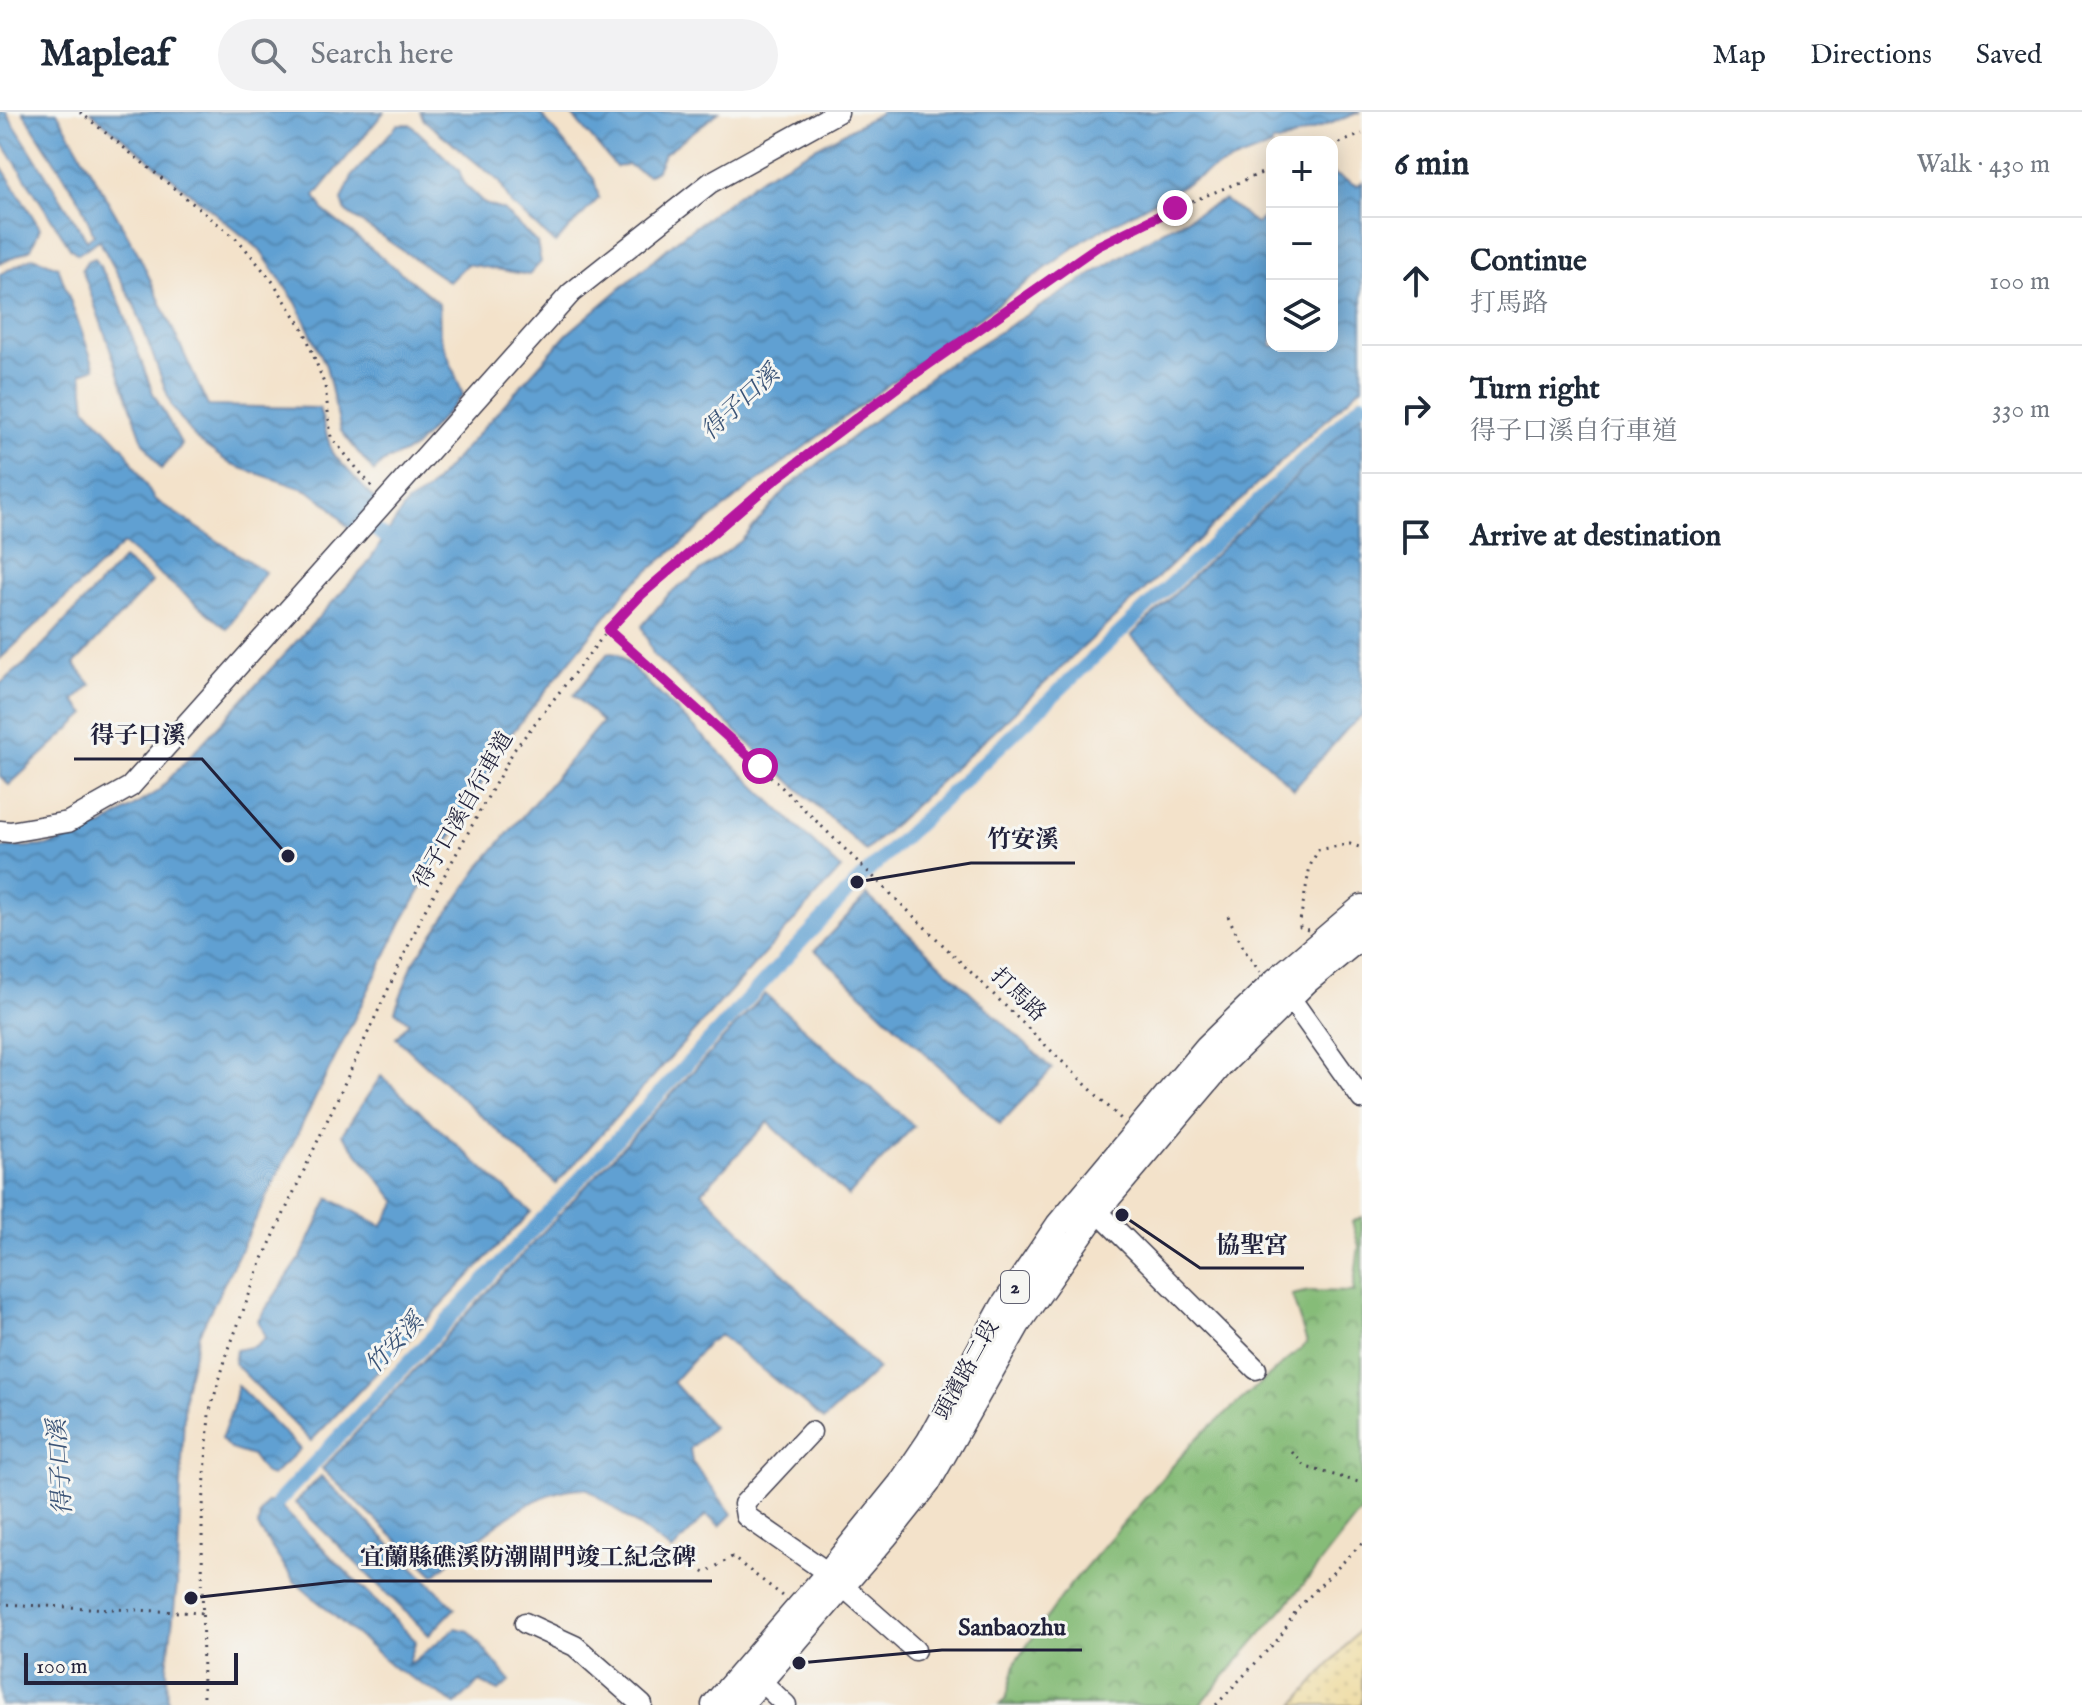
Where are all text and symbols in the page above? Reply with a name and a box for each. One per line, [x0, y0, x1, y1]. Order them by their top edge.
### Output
search box [218, 19, 778, 91]
text: Mapleaf [40, 31, 170, 79]
icon: search [246, 33, 290, 77]
text: Search here [310, 36, 453, 74]
text: Map [1712, 38, 1766, 73]
text: Directions [1810, 38, 1932, 73]
text: Saved [1976, 38, 2042, 73]
map controls [1266, 136, 1338, 352]
button: + [1266, 136, 1338, 208]
text: 6 min [1394, 143, 1469, 186]
text: Walk · 430 m [1916, 148, 2050, 181]
route end [1157, 190, 1193, 226]
button: − [1266, 208, 1338, 280]
text: Continue [1470, 243, 1587, 281]
icon: ahead [1394, 259, 1438, 303]
text: 100 m [1989, 265, 2050, 298]
button: layers [1266, 280, 1338, 352]
text: 打馬路 [1470, 287, 1548, 320]
water label: 得子口溪 [695, 357, 789, 447]
text: Turn right [1470, 371, 1600, 409]
icon: right [1394, 387, 1438, 431]
text: 330 m [1992, 393, 2050, 426]
text: 得子口溪自行車道 [1470, 415, 1678, 448]
icon: arrive [1394, 515, 1438, 559]
text: Arrive at destination [1470, 518, 1721, 556]
callout: 得子口溪 [74, 711, 202, 759]
text: 得子口溪 [90, 721, 186, 752]
street label: 得子口溪自行車道 [408, 727, 520, 893]
route start [742, 748, 778, 784]
callout: 竹安溪 [971, 815, 1075, 863]
text: 竹安溪 [987, 825, 1059, 856]
street label: 打馬路 [985, 962, 1051, 1028]
callout: 協聖宮 [1200, 1220, 1304, 1268]
text: 協聖宮 [1216, 1231, 1288, 1262]
road number: 2 [1001, 1271, 1029, 1303]
water label: 竹安溪 [359, 1305, 433, 1381]
street label: 頭濱路二段 [928, 1315, 1006, 1425]
water label: 得子口溪 [42, 1415, 80, 1516]
callout: 宜蘭縣礁溪防潮閘門竣工紀念碑 [344, 1533, 712, 1581]
text: 宜蘭縣礁溪防潮閘門竣工紀念碑 [360, 1543, 696, 1574]
callout: Sanbaozhu [942, 1602, 1082, 1650]
text: Sanbaozhu [958, 1613, 1066, 1644]
scale bar [24, 1649, 238, 1685]
text: 100 m [36, 1653, 88, 1681]

